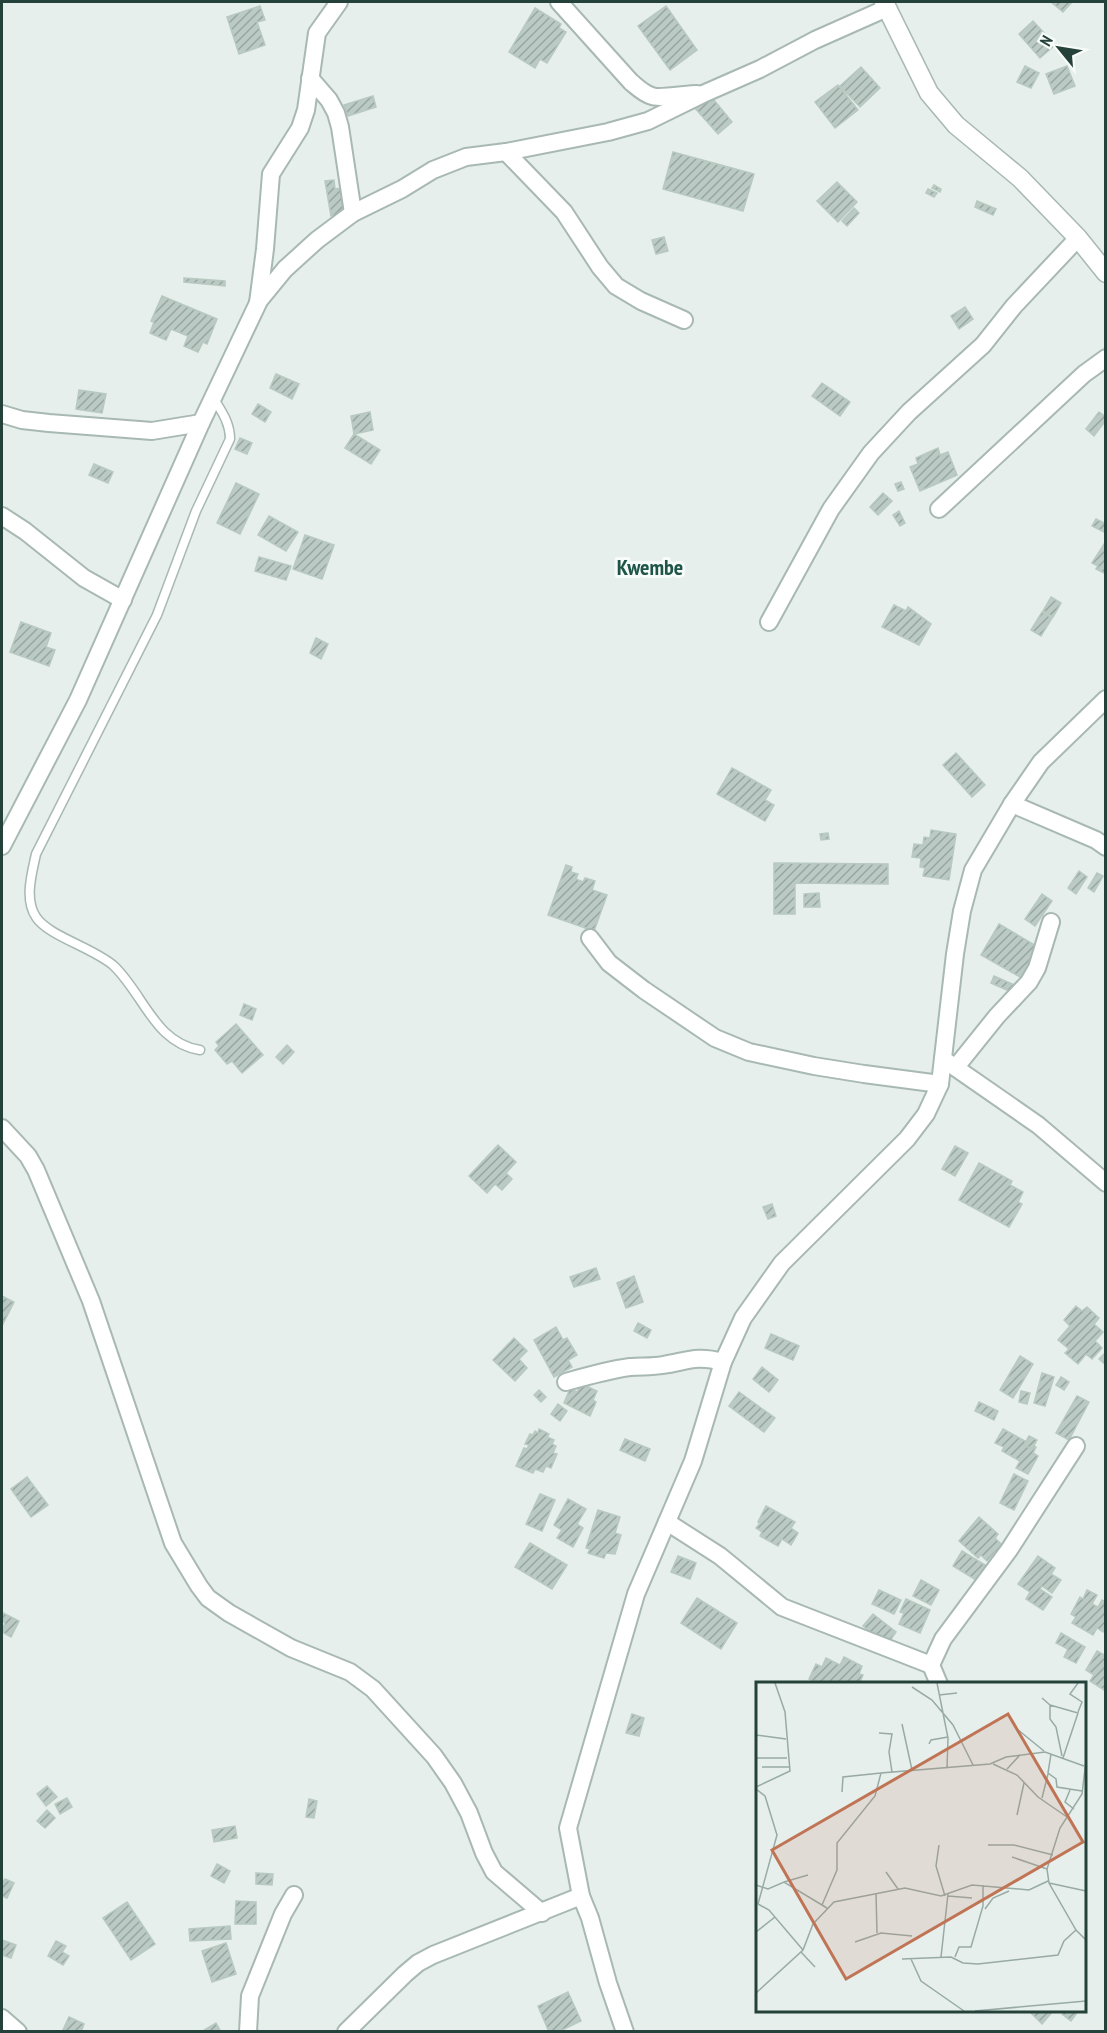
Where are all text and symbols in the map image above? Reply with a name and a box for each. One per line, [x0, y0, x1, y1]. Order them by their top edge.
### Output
north arrow [1029, 18, 1089, 78]
text: N [1035, 32, 1057, 49]
district label: Kwembe [617, 553, 683, 581]
inset map [756, 1682, 1086, 2012]

